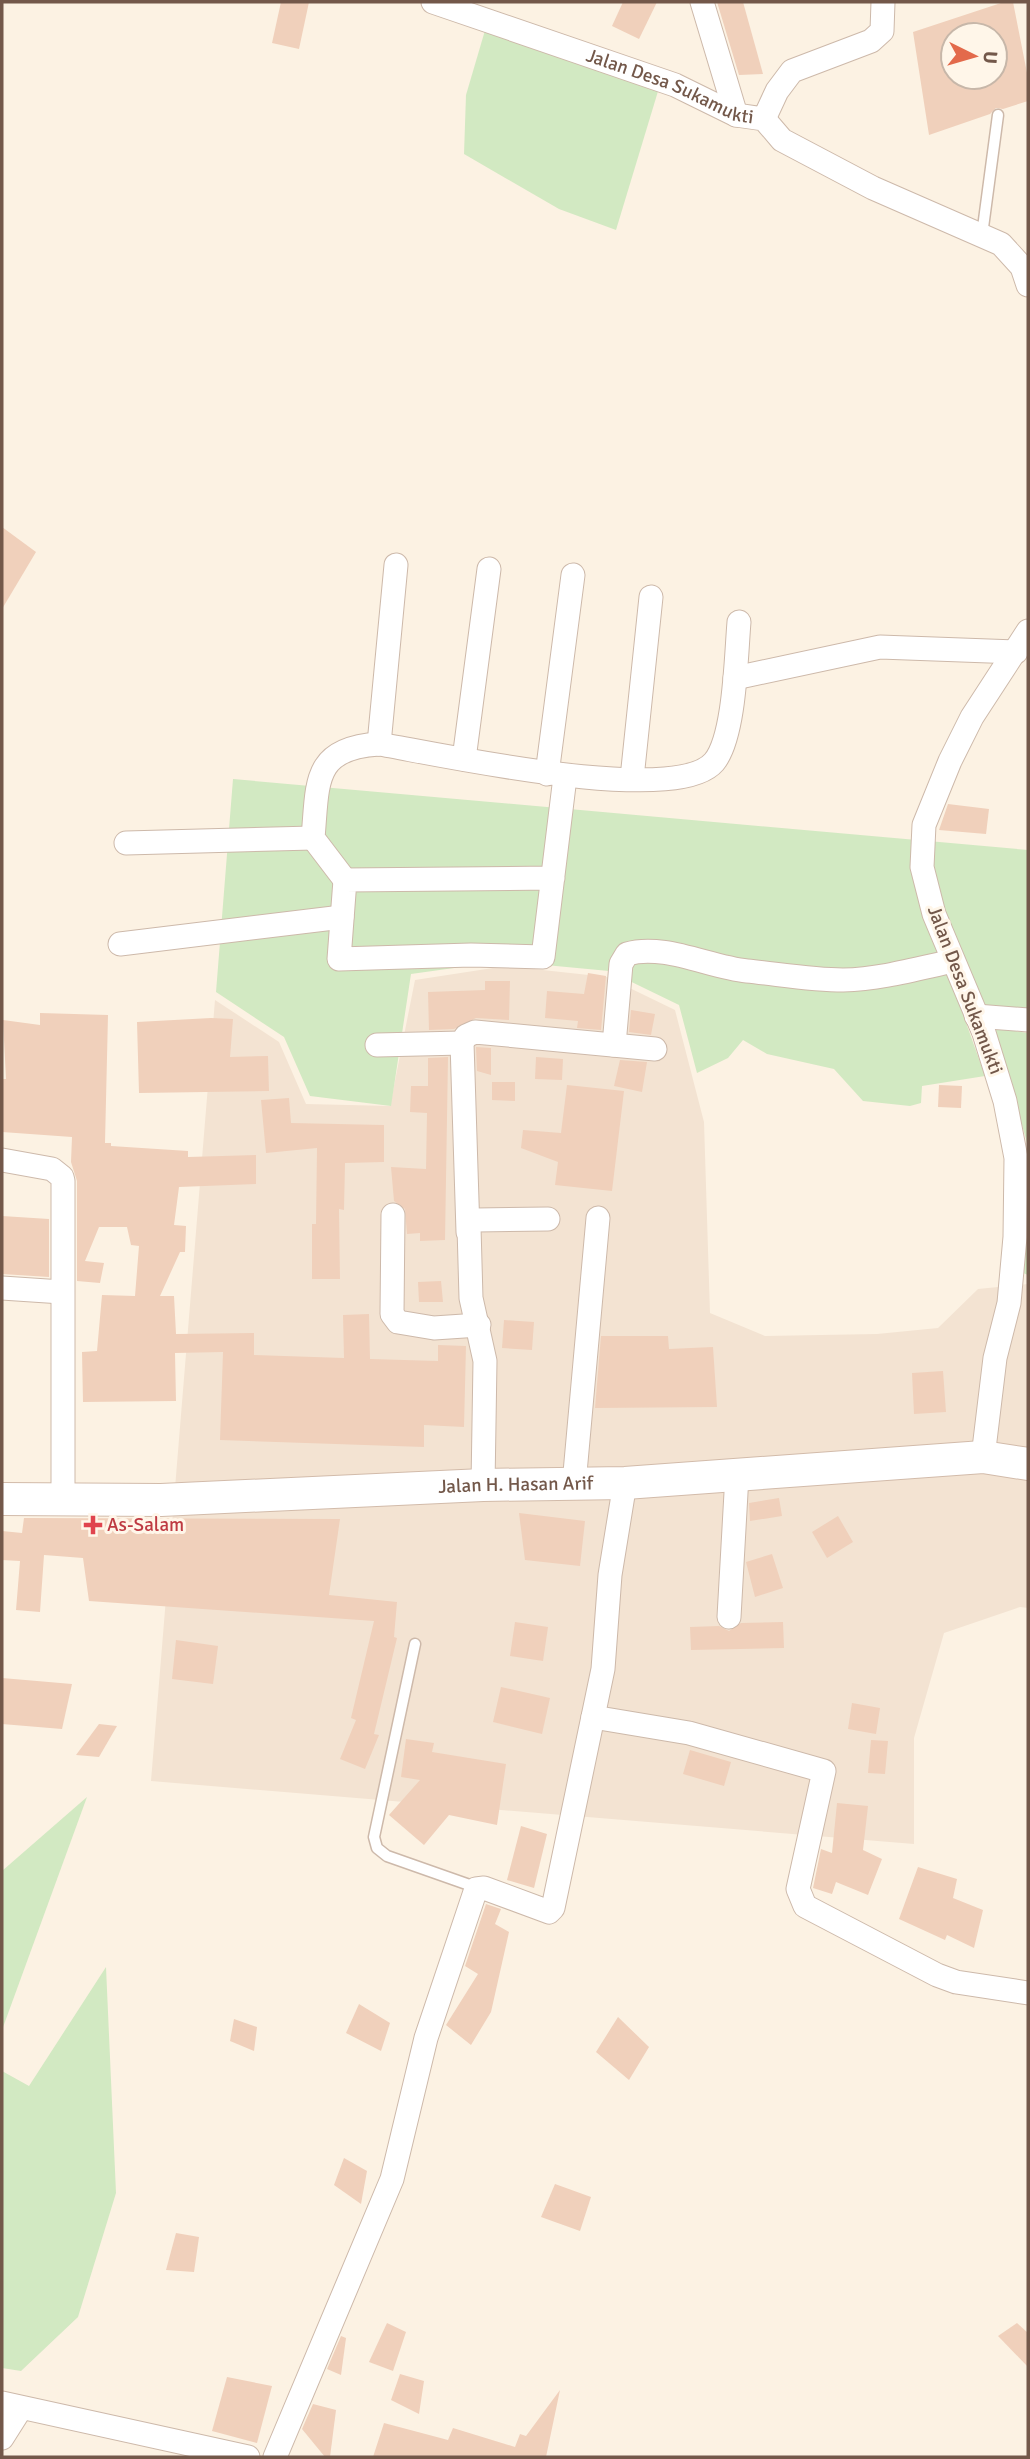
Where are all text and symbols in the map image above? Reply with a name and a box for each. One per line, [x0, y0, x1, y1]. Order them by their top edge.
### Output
north arrow [939, 21, 1009, 91]
street label: Jalan Desa Sukamukti [583, 43, 755, 129]
text: U [977, 50, 1002, 65]
street label: Jalan Desa Sukamukti [922, 902, 1008, 1078]
street label: Jalan H. Hasan Arif [438, 1471, 595, 1499]
place label: As-Salam [107, 1513, 184, 1537]
marker: As-Salam [85, 1517, 101, 1533]

